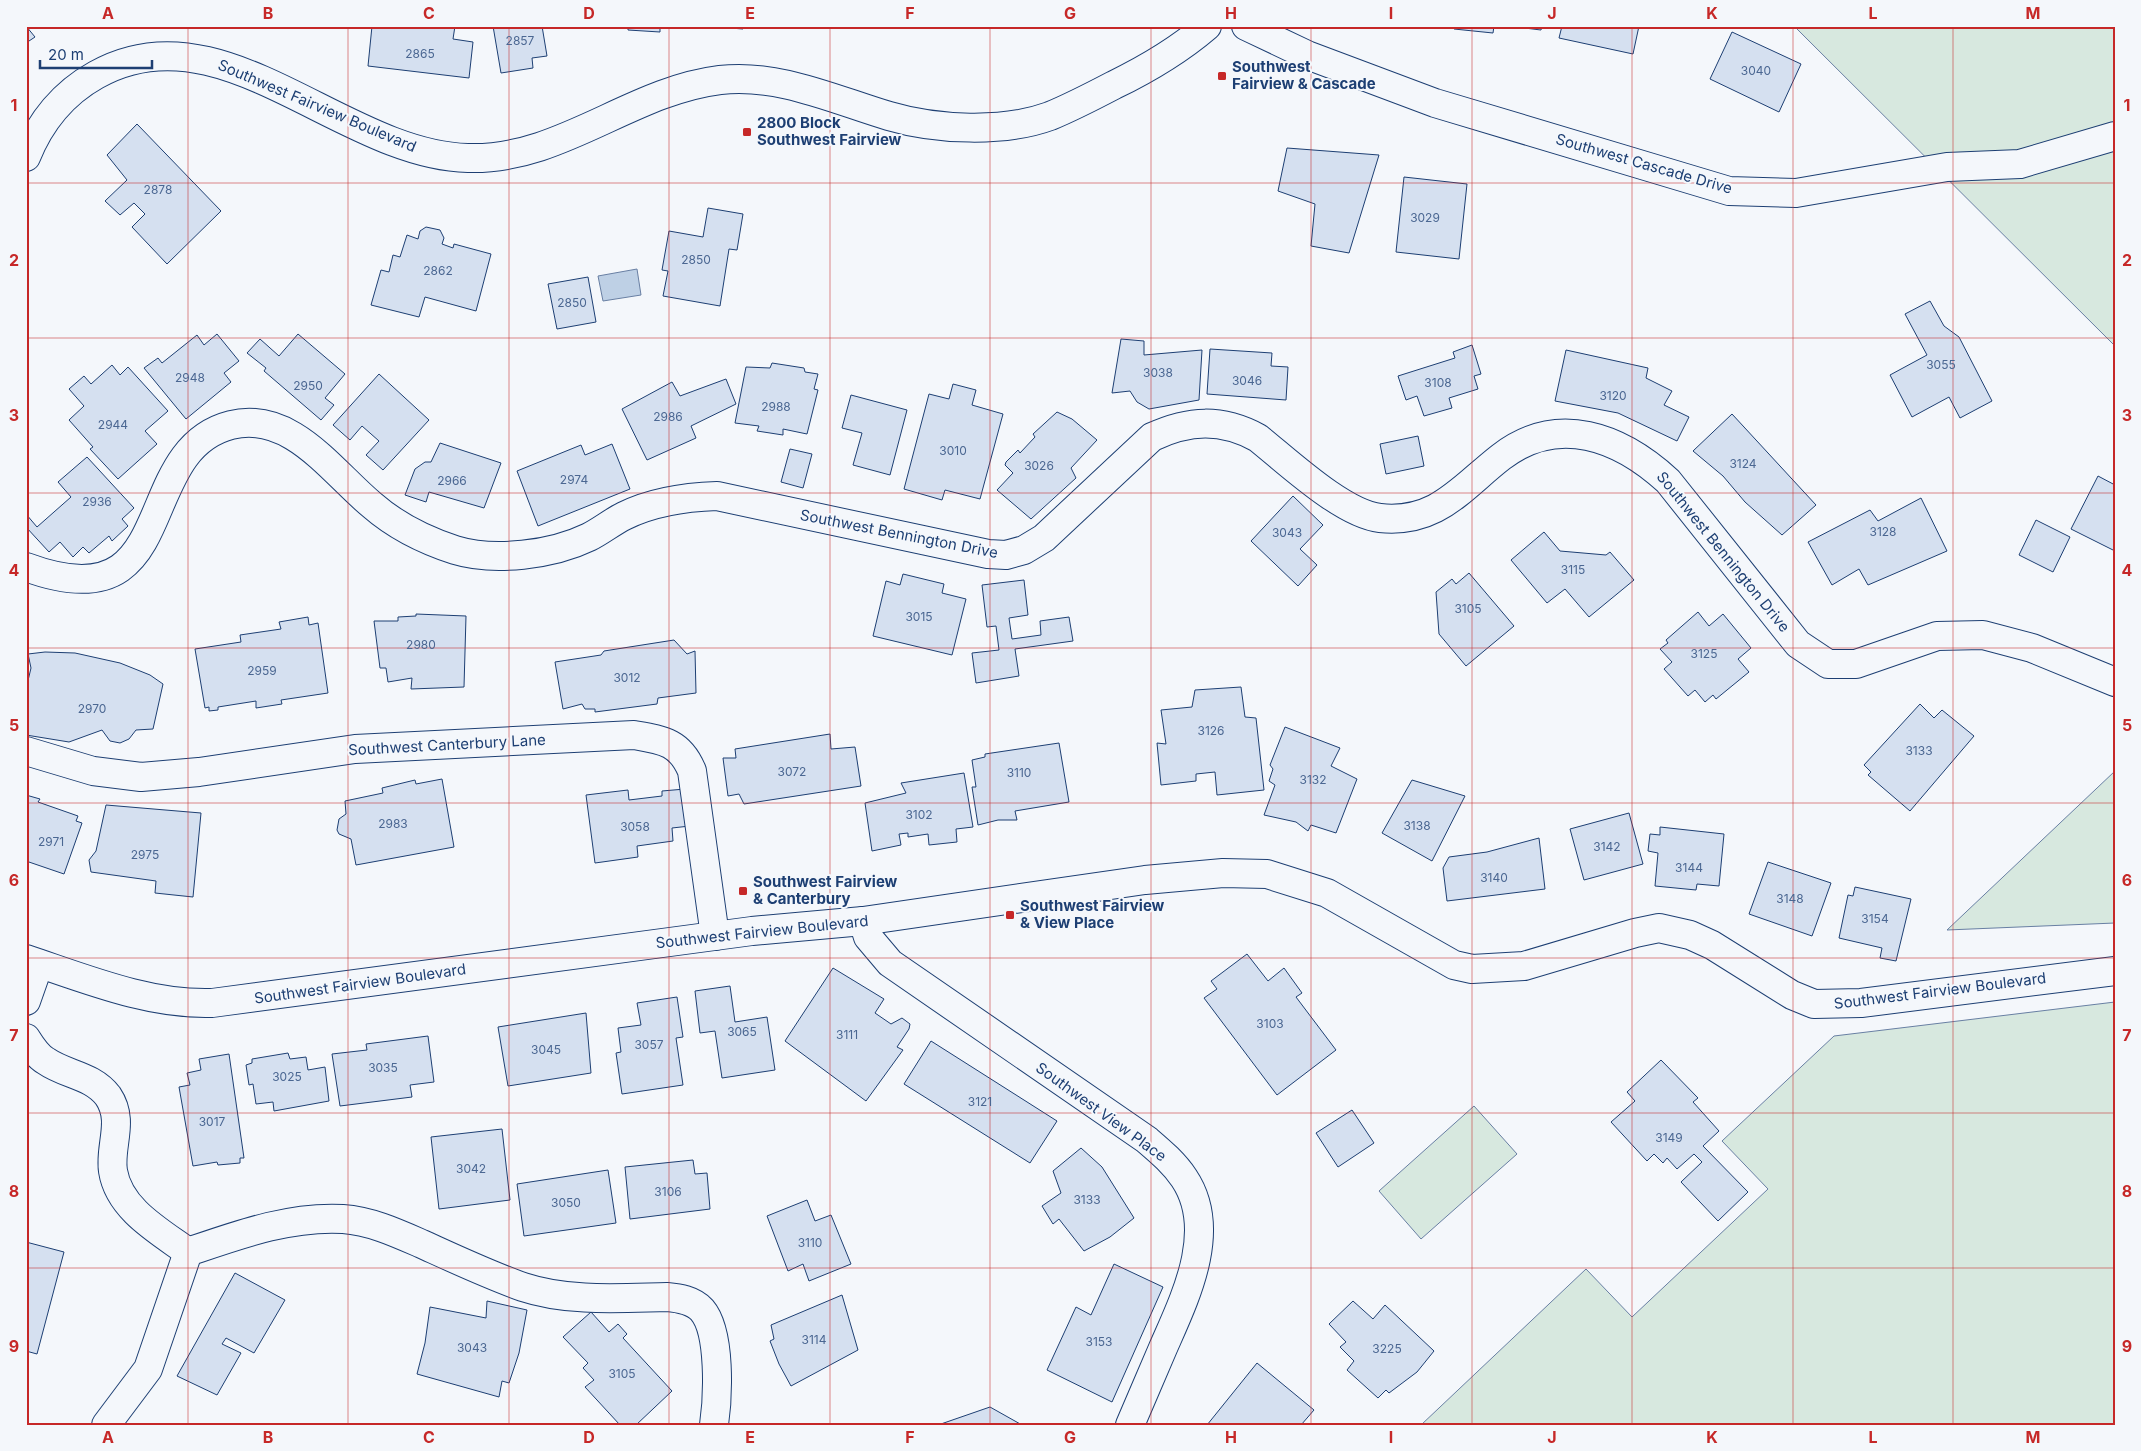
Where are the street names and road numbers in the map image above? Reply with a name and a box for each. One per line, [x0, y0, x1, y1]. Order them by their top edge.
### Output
street label: Southwest Fairview Boulevard [215, 55, 419, 156]
street label: Southwest Cascade Drive [1554, 129, 1735, 198]
street label: Southwest Bennington Drive [1653, 468, 1794, 636]
street label: Southwest Bennington Drive [799, 505, 1000, 562]
street label: Southwest Canterbury Lane [348, 730, 546, 759]
street label: Southwest Fairview Boulevard [655, 911, 869, 952]
street label: Southwest Fairview Boulevard [253, 959, 467, 1008]
street label: Southwest Fairview Boulevard [1833, 968, 2047, 1013]
street label: Southwest View Place [1032, 1058, 1170, 1165]

